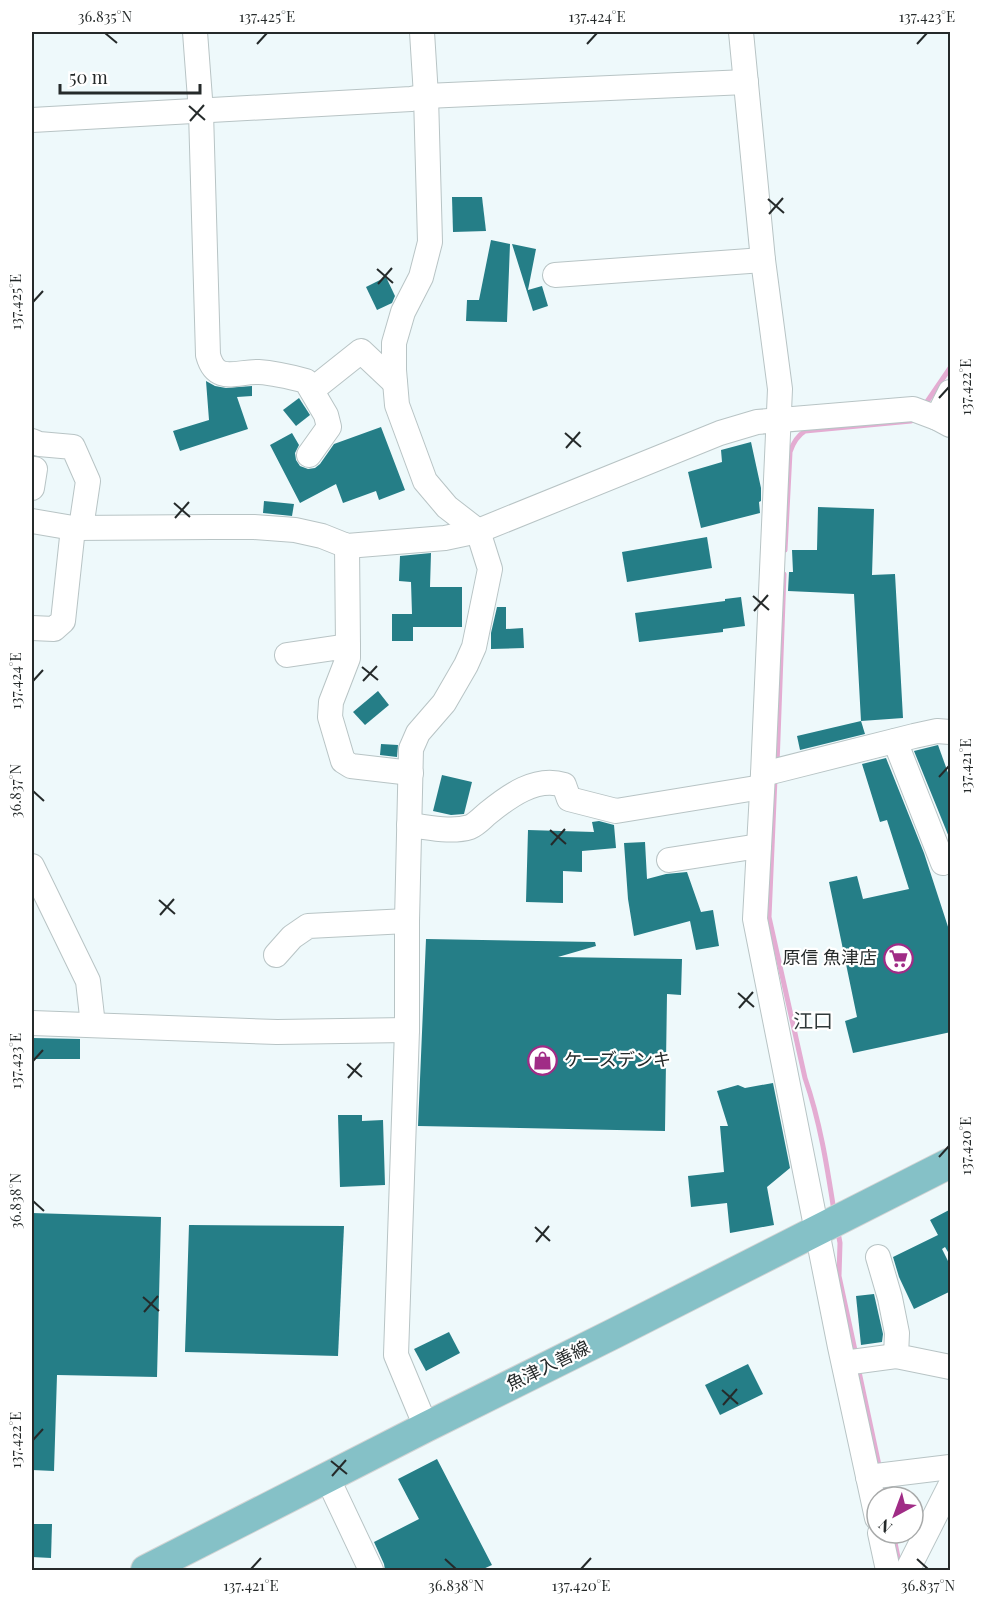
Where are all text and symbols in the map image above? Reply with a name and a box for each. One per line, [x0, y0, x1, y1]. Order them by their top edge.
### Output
text: 36.835°N [78, 6, 133, 26]
text: 137.425°E [239, 6, 295, 26]
text: 137.424°E [568, 6, 626, 26]
text: 137.423°E [899, 6, 955, 26]
scale bar [60, 57, 200, 95]
text: 50 m [69, 65, 108, 89]
text: 137.425°E [5, 274, 25, 330]
text: 137.422°E [955, 359, 975, 415]
text: 137.424°E [5, 652, 25, 710]
text: 137.421°E [955, 738, 975, 794]
text: 36.837°N [5, 763, 25, 818]
supermarket icon: 原信 魚津店 [882, 942, 914, 974]
place label: 原信 魚津店 [783, 945, 877, 969]
district label: 江口 [793, 1006, 833, 1033]
text: 137.423°E [5, 1033, 25, 1089]
shop icon: ケーズデンキ [527, 1044, 559, 1076]
place label: ケーズデンキ [564, 1047, 671, 1071]
text: 137.420°E [955, 1117, 975, 1175]
text: 36.838°N [5, 1173, 25, 1229]
street label: 魚津入善線 [502, 1335, 593, 1396]
text: 137.422°E [5, 1412, 25, 1468]
north arrow [865, 1485, 925, 1545]
text: N [873, 1515, 896, 1538]
text: 137.421°E [223, 1575, 279, 1595]
text: 36.838°N [428, 1575, 484, 1595]
text: 137.420°E [552, 1575, 610, 1595]
text: 36.837°N [901, 1575, 956, 1595]

